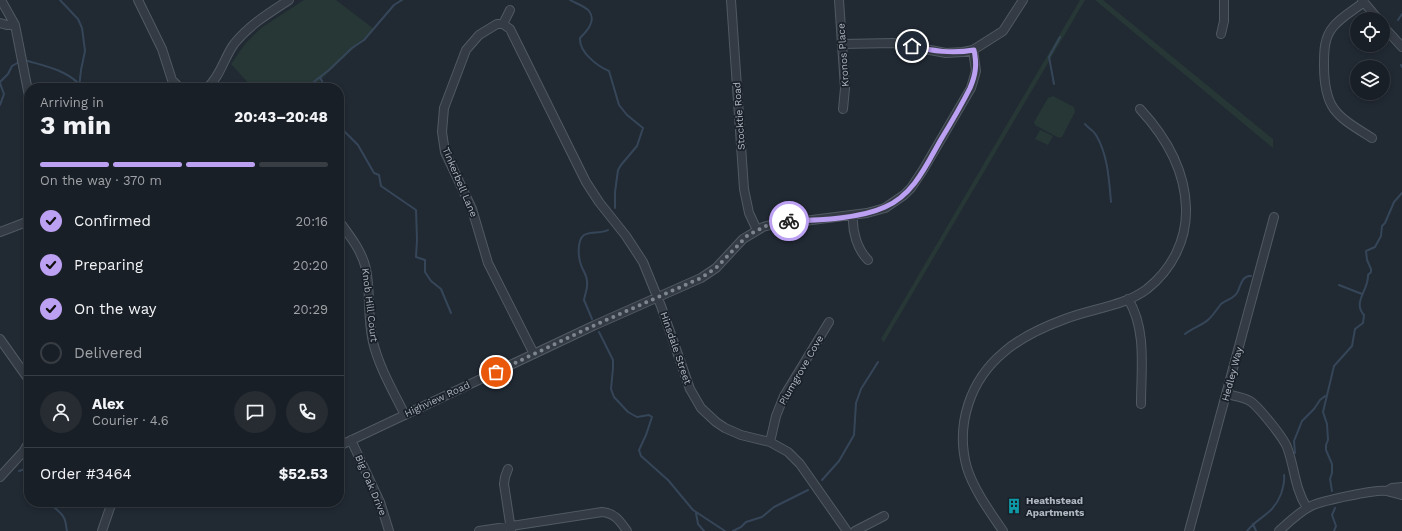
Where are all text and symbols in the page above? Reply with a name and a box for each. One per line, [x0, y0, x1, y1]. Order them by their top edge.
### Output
map controls [1350, 12, 1390, 100]
button: locate [1350, 12, 1390, 52]
street label: Kronos Place [835, 23, 851, 87]
pin [895, 29, 929, 63]
icon: home [901, 35, 923, 57]
button: layers [1350, 60, 1390, 100]
street label: Stocktie Road [731, 82, 747, 150]
text: Arriving in [40, 95, 104, 110]
text: 20:43–20:48 [234, 108, 328, 126]
text: 3 min [40, 110, 111, 140]
street label: Tinkerbell Lane [440, 145, 480, 219]
text: On the way · 370 m [40, 173, 162, 188]
courier [769, 201, 809, 241]
icon: check [40, 210, 62, 232]
icon: bike [778, 210, 800, 232]
text: Confirmed [74, 212, 151, 230]
text: 20:16 [296, 214, 328, 229]
icon: check [40, 254, 62, 276]
text: Preparing [74, 256, 143, 274]
text: 20:20 [293, 258, 328, 273]
street label: Knob Hill Court [360, 267, 380, 343]
icon: check [40, 298, 62, 320]
text: On the way [74, 300, 156, 318]
text: 20:29 [293, 302, 328, 317]
street label: Hinsdale Street [658, 310, 694, 386]
street label: Plumgrove Cove [777, 333, 825, 407]
text: Delivered [74, 344, 142, 362]
street label: Hedley Way [1219, 345, 1245, 402]
pin [479, 355, 513, 389]
icon: bag [485, 361, 507, 383]
street label: Highview Road [403, 379, 471, 419]
button: person [40, 391, 82, 433]
button: chat [234, 391, 276, 433]
button: phone [286, 391, 328, 433]
text: Alex [92, 395, 124, 413]
text: Courier · 4.6 [92, 413, 169, 428]
street label: Big Oak Drive [353, 453, 389, 517]
text: Order #3464 [40, 465, 132, 483]
text: $52.53 [279, 465, 328, 483]
place label: Heathstead Apartments [1026, 495, 1085, 518]
building icon: Heathstead Apartments [1005, 497, 1023, 515]

